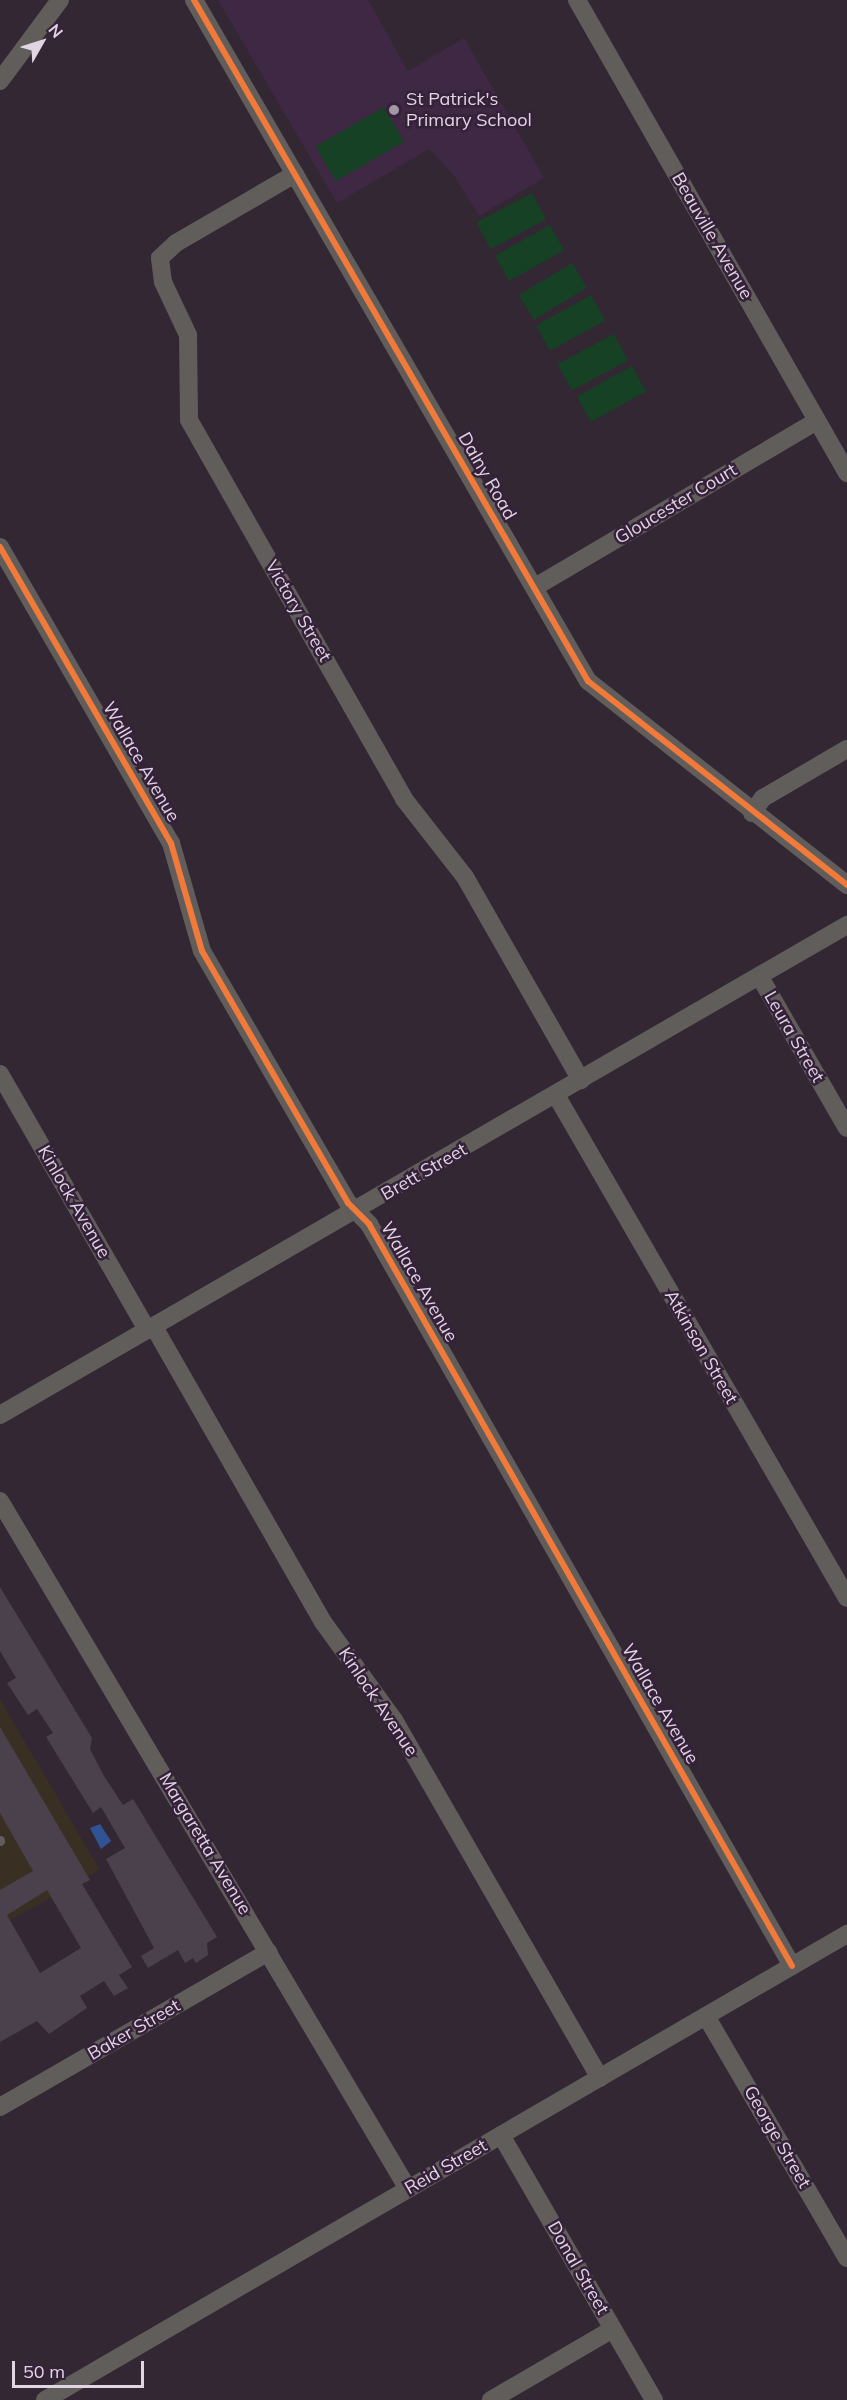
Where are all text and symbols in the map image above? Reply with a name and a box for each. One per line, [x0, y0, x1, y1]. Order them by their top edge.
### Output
north arrow [12, 12, 72, 72]
text: N [44, 20, 68, 42]
place label: St Patrick's Primary School [406, 89, 532, 132]
marker: St Patrick's Primary School [387, 103, 401, 117]
street label: Beauville Avenue [667, 169, 757, 303]
street label: Dalny Road [453, 428, 521, 524]
street label: Gloucester Court [611, 459, 741, 549]
street label: Victory Street [260, 557, 336, 665]
street label: Wallace Avenue [98, 698, 184, 826]
street label: Leura Street [759, 988, 829, 1086]
street label: Brett Street [377, 1139, 471, 1205]
street label: Kinlock Avenue [33, 1142, 115, 1262]
street label: Wallace Avenue [376, 1218, 462, 1346]
street label: Atkinson Street [660, 1286, 742, 1408]
street label: Wallace Avenue [617, 1640, 703, 1768]
street label: Kinlock Avenue [334, 1644, 422, 1760]
street label: Margaretta Avenue [154, 1769, 256, 1919]
street label: Baker Street [84, 1995, 184, 2065]
street label: George Street [739, 2082, 815, 2192]
street label: Reid Street [401, 2135, 491, 2199]
street label: Donal Street [543, 2218, 613, 2318]
scale bar [15, 2349, 147, 2387]
text: 50 m [23, 2360, 65, 2383]

